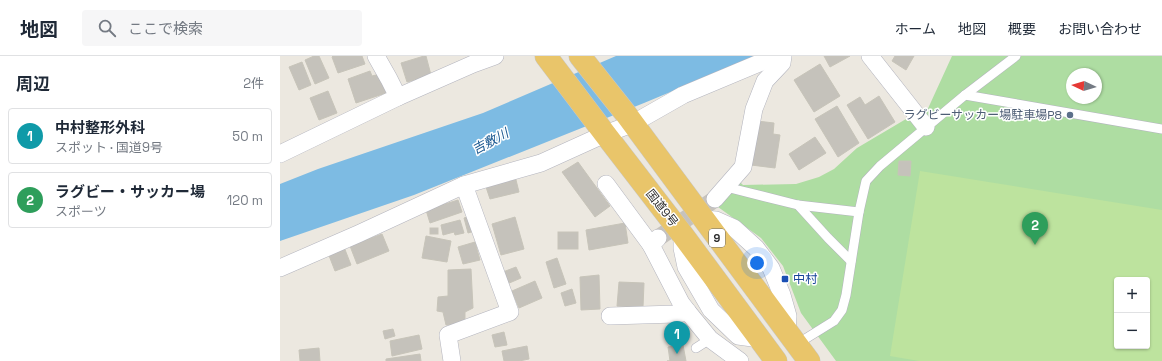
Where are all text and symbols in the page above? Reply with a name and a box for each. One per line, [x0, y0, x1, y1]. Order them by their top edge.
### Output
search box [82, 10, 362, 46]
text: 地図 [20, 17, 58, 42]
icon: search [96, 17, 118, 39]
text: ここで検索 [128, 19, 203, 38]
text: ホーム [894, 20, 936, 38]
text: 地図 [958, 20, 986, 38]
text: 概要 [1008, 20, 1036, 38]
text: お問い合わせ [1058, 20, 1142, 38]
north arrow [1066, 68, 1102, 104]
text: 周辺 [16, 73, 50, 95]
text: 2件 [243, 75, 264, 92]
place label: ラグビーサッカー場駐車場P8 [904, 107, 1062, 123]
marker: ラグビーサッカー場駐車場P8 [1065, 110, 1075, 120]
text: 中村整形外科 [55, 118, 145, 137]
water label: 吉敷川 [469, 124, 513, 158]
text: 1 [27, 128, 33, 145]
text: 50 m [232, 128, 263, 145]
text: スポット · 国道9号 [55, 139, 163, 156]
text: ラグビー・サッカー場 [55, 182, 205, 201]
street label: 国道9号 [642, 186, 682, 230]
text: 2 [26, 192, 34, 209]
text: 120 m [227, 192, 263, 209]
text: スポーツ [55, 203, 107, 220]
pin: 2 [1022, 212, 1048, 245]
road number: 9 [709, 229, 725, 247]
your location [747, 253, 767, 273]
place label: 中村 [793, 271, 818, 287]
marker: 中村 [780, 274, 790, 284]
map controls [1114, 277, 1150, 349]
button: + [1114, 277, 1150, 313]
button: − [1114, 313, 1150, 349]
pin: 1 [664, 321, 690, 354]

